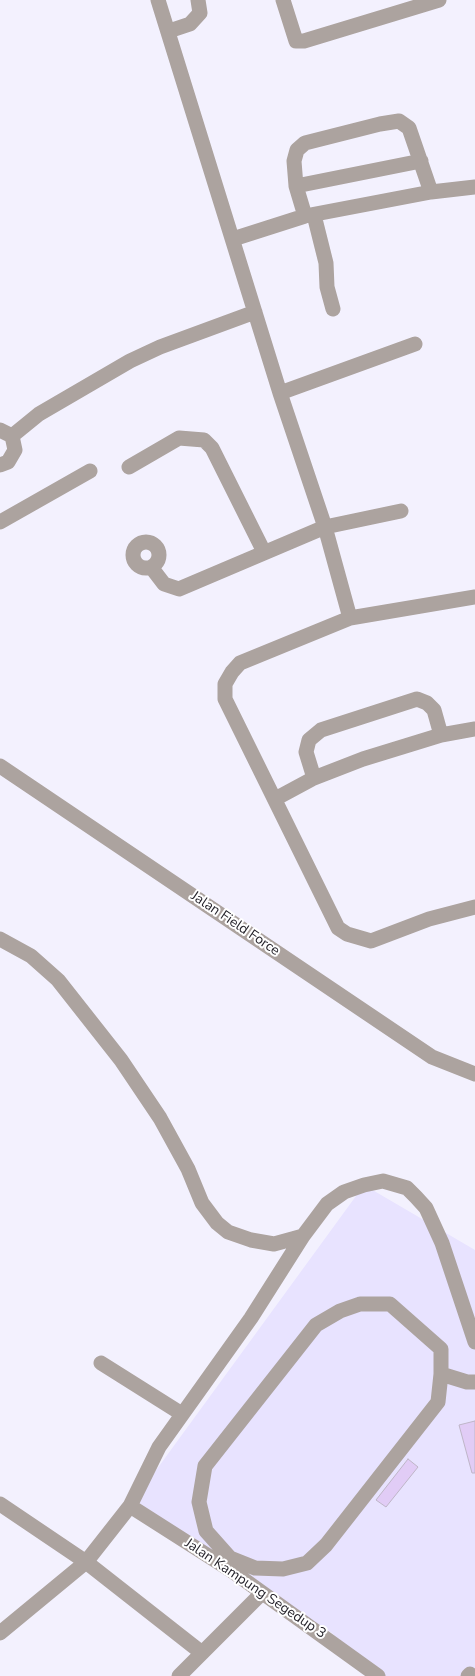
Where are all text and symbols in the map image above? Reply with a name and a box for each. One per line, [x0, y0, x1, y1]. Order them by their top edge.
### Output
street label: Jalan Field Force [188, 888, 282, 960]
street label: Jalan Kampung Segedup 3 [181, 1535, 329, 1643]

